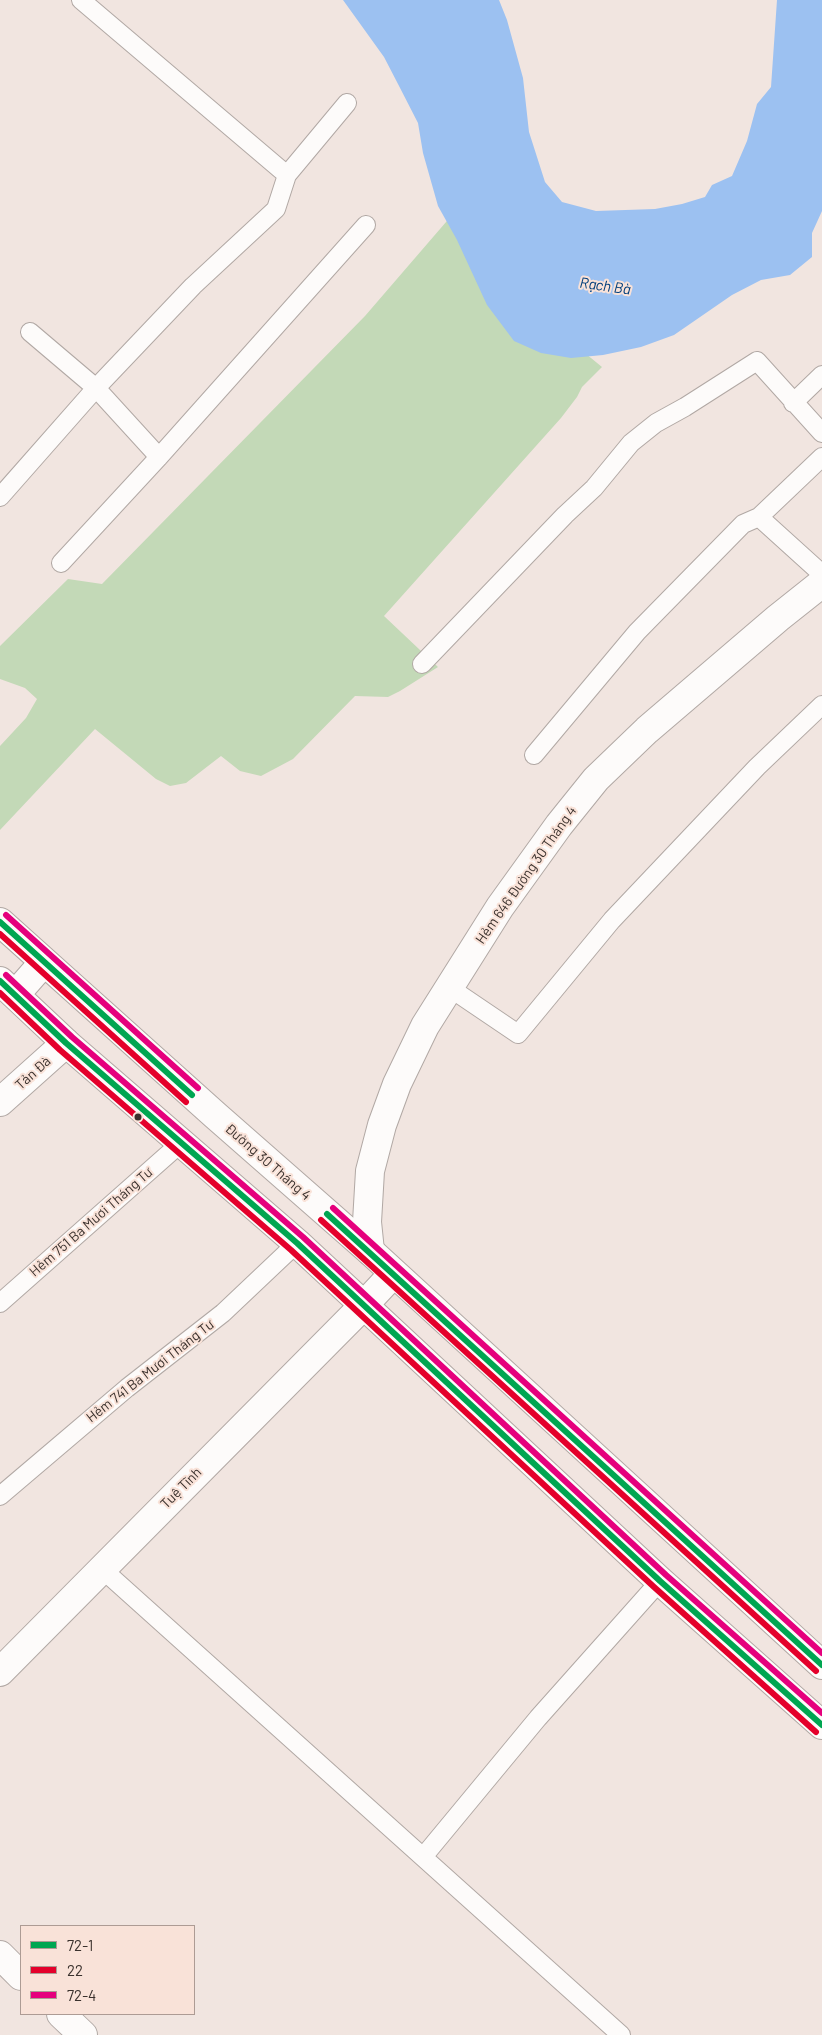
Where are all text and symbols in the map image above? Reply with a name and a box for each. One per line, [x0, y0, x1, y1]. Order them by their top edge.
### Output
water label: Rạch Bà [578, 274, 632, 298]
street label: Hẻm 646 Đường 30 Tháng 4 [472, 803, 580, 947]
street label: Tản Đà [12, 1053, 54, 1093]
unlabelled marker [133, 1112, 143, 1122]
street label: Đường 30 Tháng 4 [222, 1120, 314, 1204]
street label: Hẻm 751 Ba Mươi Tháng Tư [26, 1164, 156, 1280]
street label: Hẻm 741 Ba Mươi Tháng Tư [83, 1316, 217, 1426]
street label: Tuệ Tĩnh [157, 1464, 205, 1512]
legend [20, 1925, 195, 2015]
text: 72-1 [67, 1936, 93, 1954]
text: 22 [67, 1961, 83, 1979]
text: 72-4 [67, 1986, 96, 2004]

